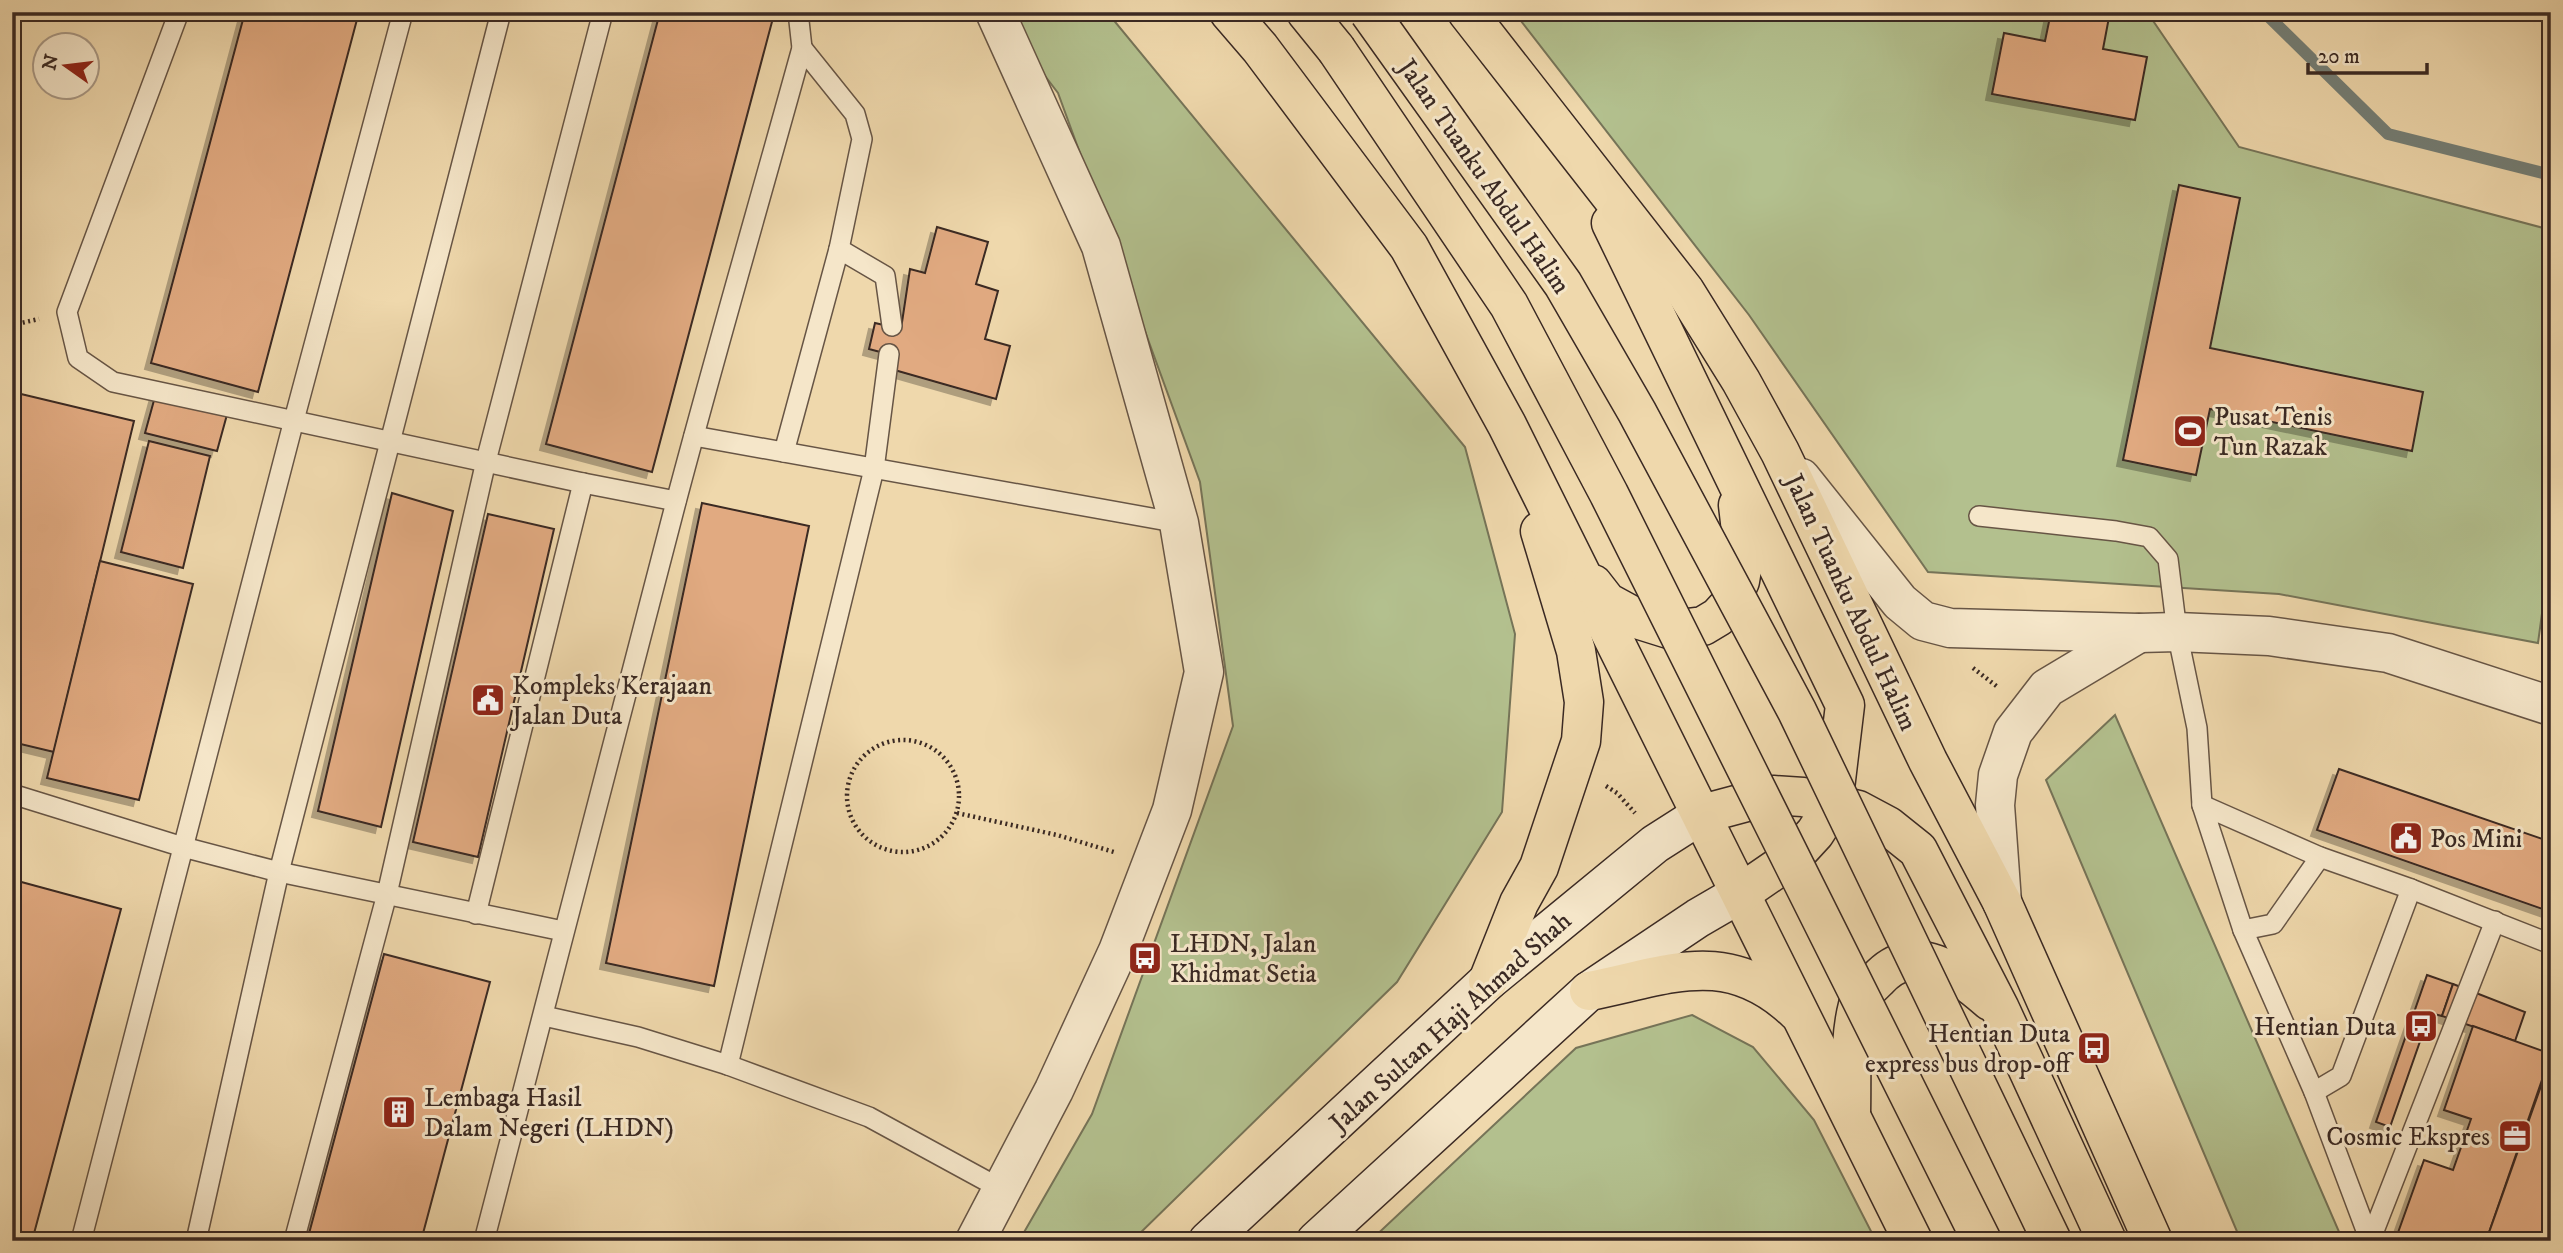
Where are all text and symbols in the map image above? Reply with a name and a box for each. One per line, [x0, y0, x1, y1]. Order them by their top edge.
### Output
north arrow [32, 32, 102, 102]
scale bar [2308, 32, 2426, 76]
text: 20 m [2318, 44, 2360, 70]
street label: Jalan Tuanku Abdul Halim [1389, 51, 1577, 301]
text: N [38, 52, 64, 73]
place label: Pusat Tenis Tun Razak [2214, 401, 2332, 464]
sports icon: Pusat Tenis Tun Razak [2171, 412, 2209, 450]
street label: Jalan Tuanku Abdul Halim [1776, 467, 1925, 736]
place label: Kompleks Kerajaan Jalan Duta [510, 670, 713, 733]
public building icon: Kompleks Kerajaan Jalan Duta [469, 681, 507, 719]
public building icon: Pos Mini [2387, 819, 2425, 857]
place label: Pos Mini [2430, 823, 2522, 856]
street label: Jalan Sultan Haji Ahmad Shah [1322, 905, 1579, 1141]
place label: LHDN, Jalan Khidmat Setia [1170, 928, 1317, 991]
bus stop icon: LHDN, Jalan Khidmat Setia [1126, 939, 1164, 977]
bus stop icon: Hentian Duta [2402, 1007, 2440, 1045]
place label: Hentian Duta [2254, 1011, 2396, 1044]
place label: Hentian Duta express bus drop-off [1865, 1018, 2075, 1081]
bus stop icon: Hentian Duta express bus drop-off [2075, 1029, 2113, 1067]
place label: Lembaga Hasil Dalam Negeri (LHDN) [424, 1082, 674, 1145]
building icon: Lembaga Hasil Dalam Negeri (LHDN) [380, 1093, 418, 1131]
office icon: Cosmic Ekspres [2496, 1117, 2534, 1155]
place label: Cosmic Ekspres [2326, 1121, 2490, 1154]

